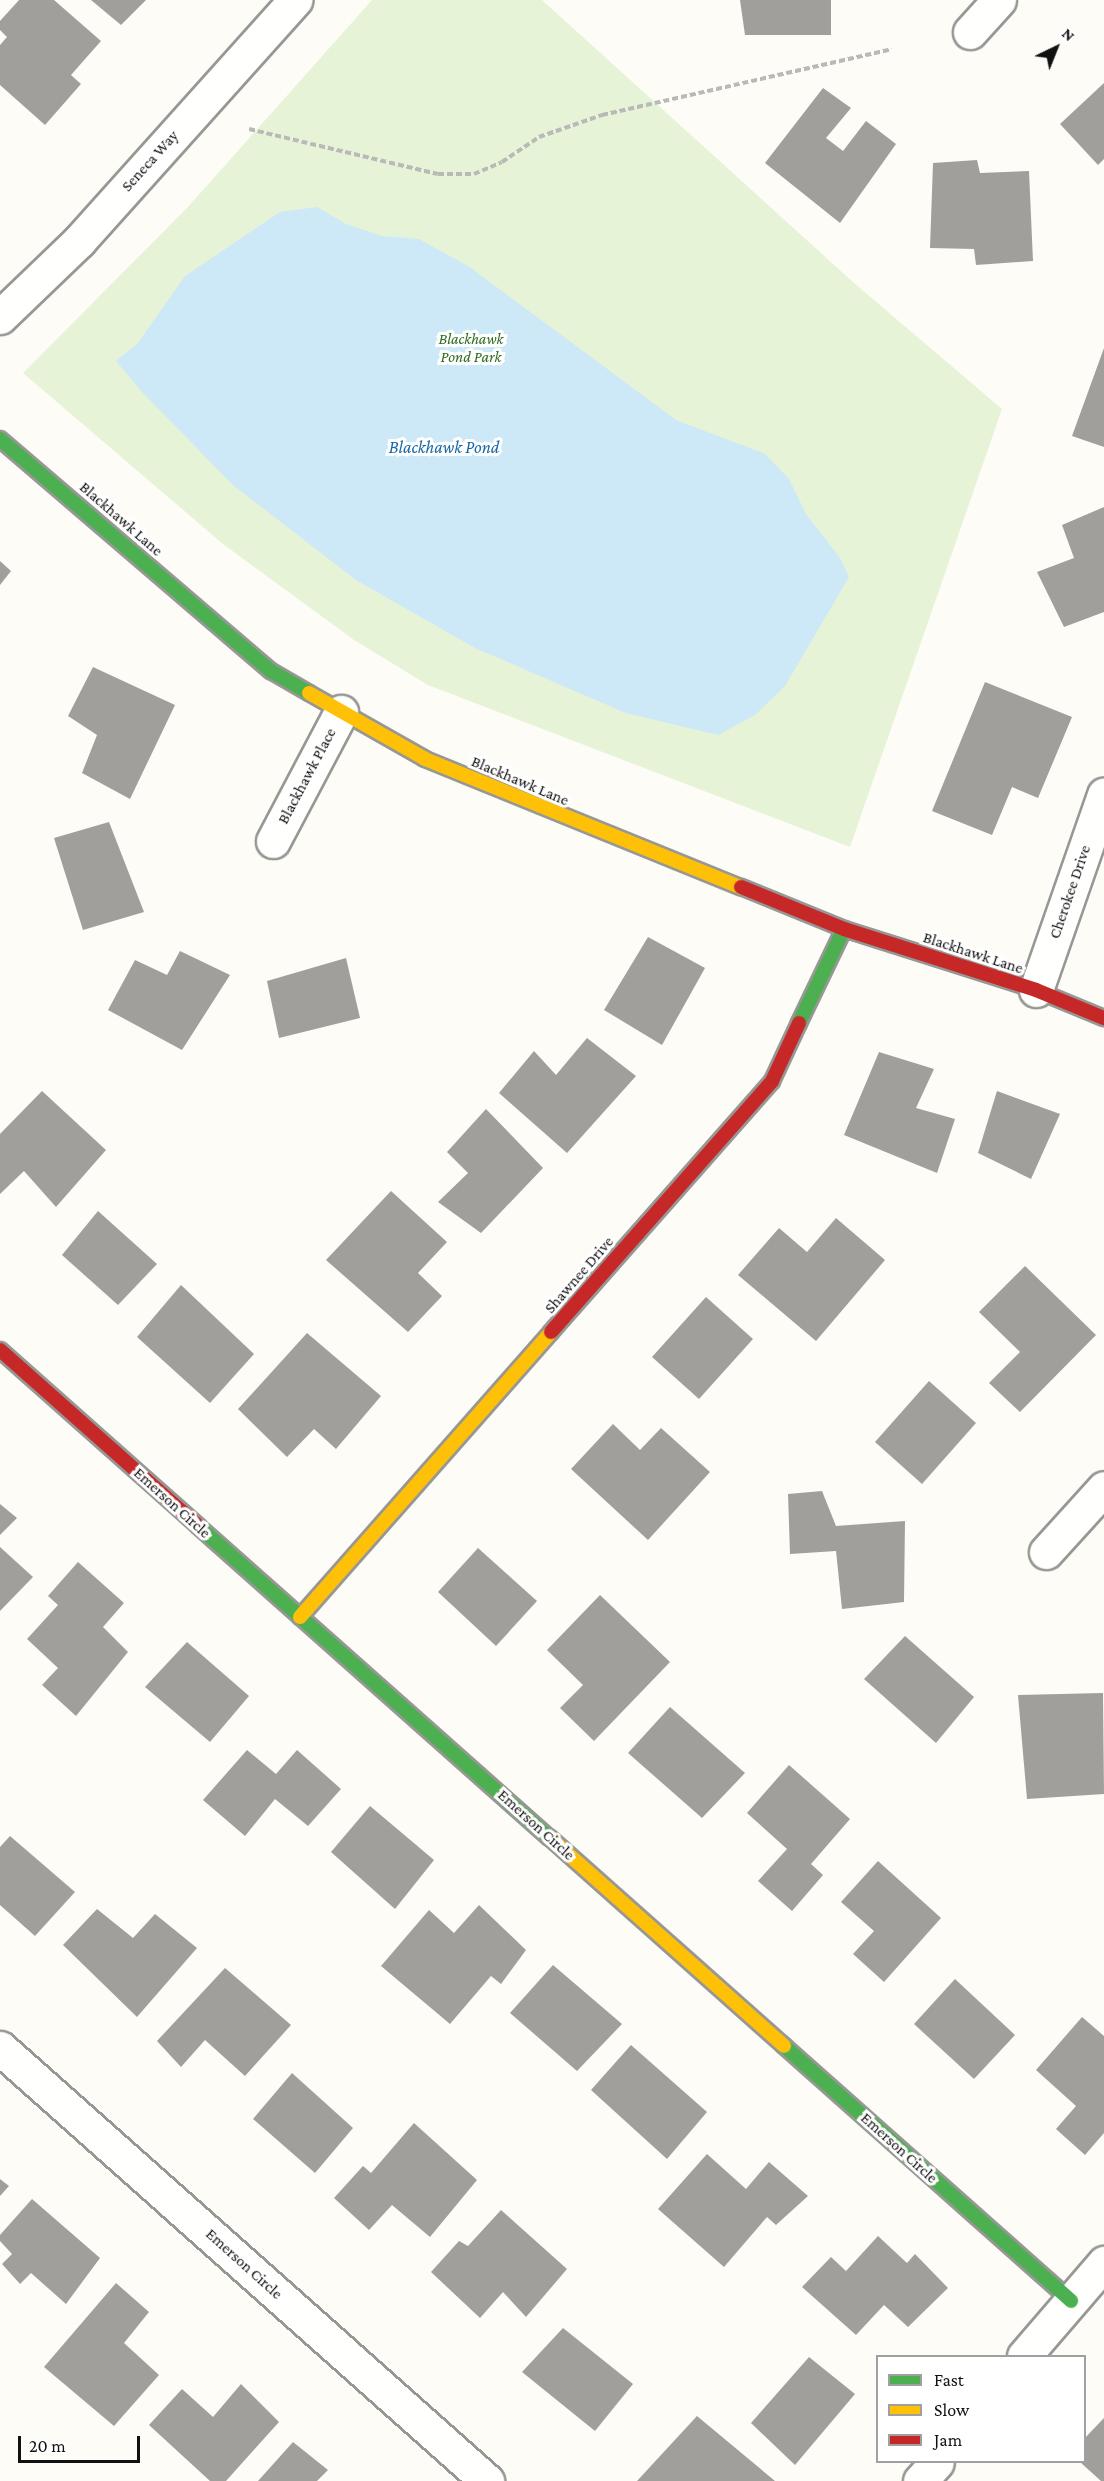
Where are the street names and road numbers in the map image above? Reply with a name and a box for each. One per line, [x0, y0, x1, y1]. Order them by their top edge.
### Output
street label: Seneca Way [117, 126, 183, 196]
street label: Blackhawk Lane [75, 478, 167, 560]
street label: Blackhawk Place [274, 725, 340, 827]
street label: Blackhawk Lane [468, 752, 572, 810]
street label: Cherokee Drive [1045, 843, 1095, 941]
street label: Blackhawk Lane [921, 928, 1025, 978]
street label: Shawnee Drive [540, 1233, 618, 1317]
street label: Emerson Circle [130, 1464, 214, 1542]
street label: Emerson Circle [494, 1786, 578, 1864]
street label: Emerson Circle [857, 2109, 941, 2187]
street label: Emerson Circle [202, 2225, 286, 2303]

